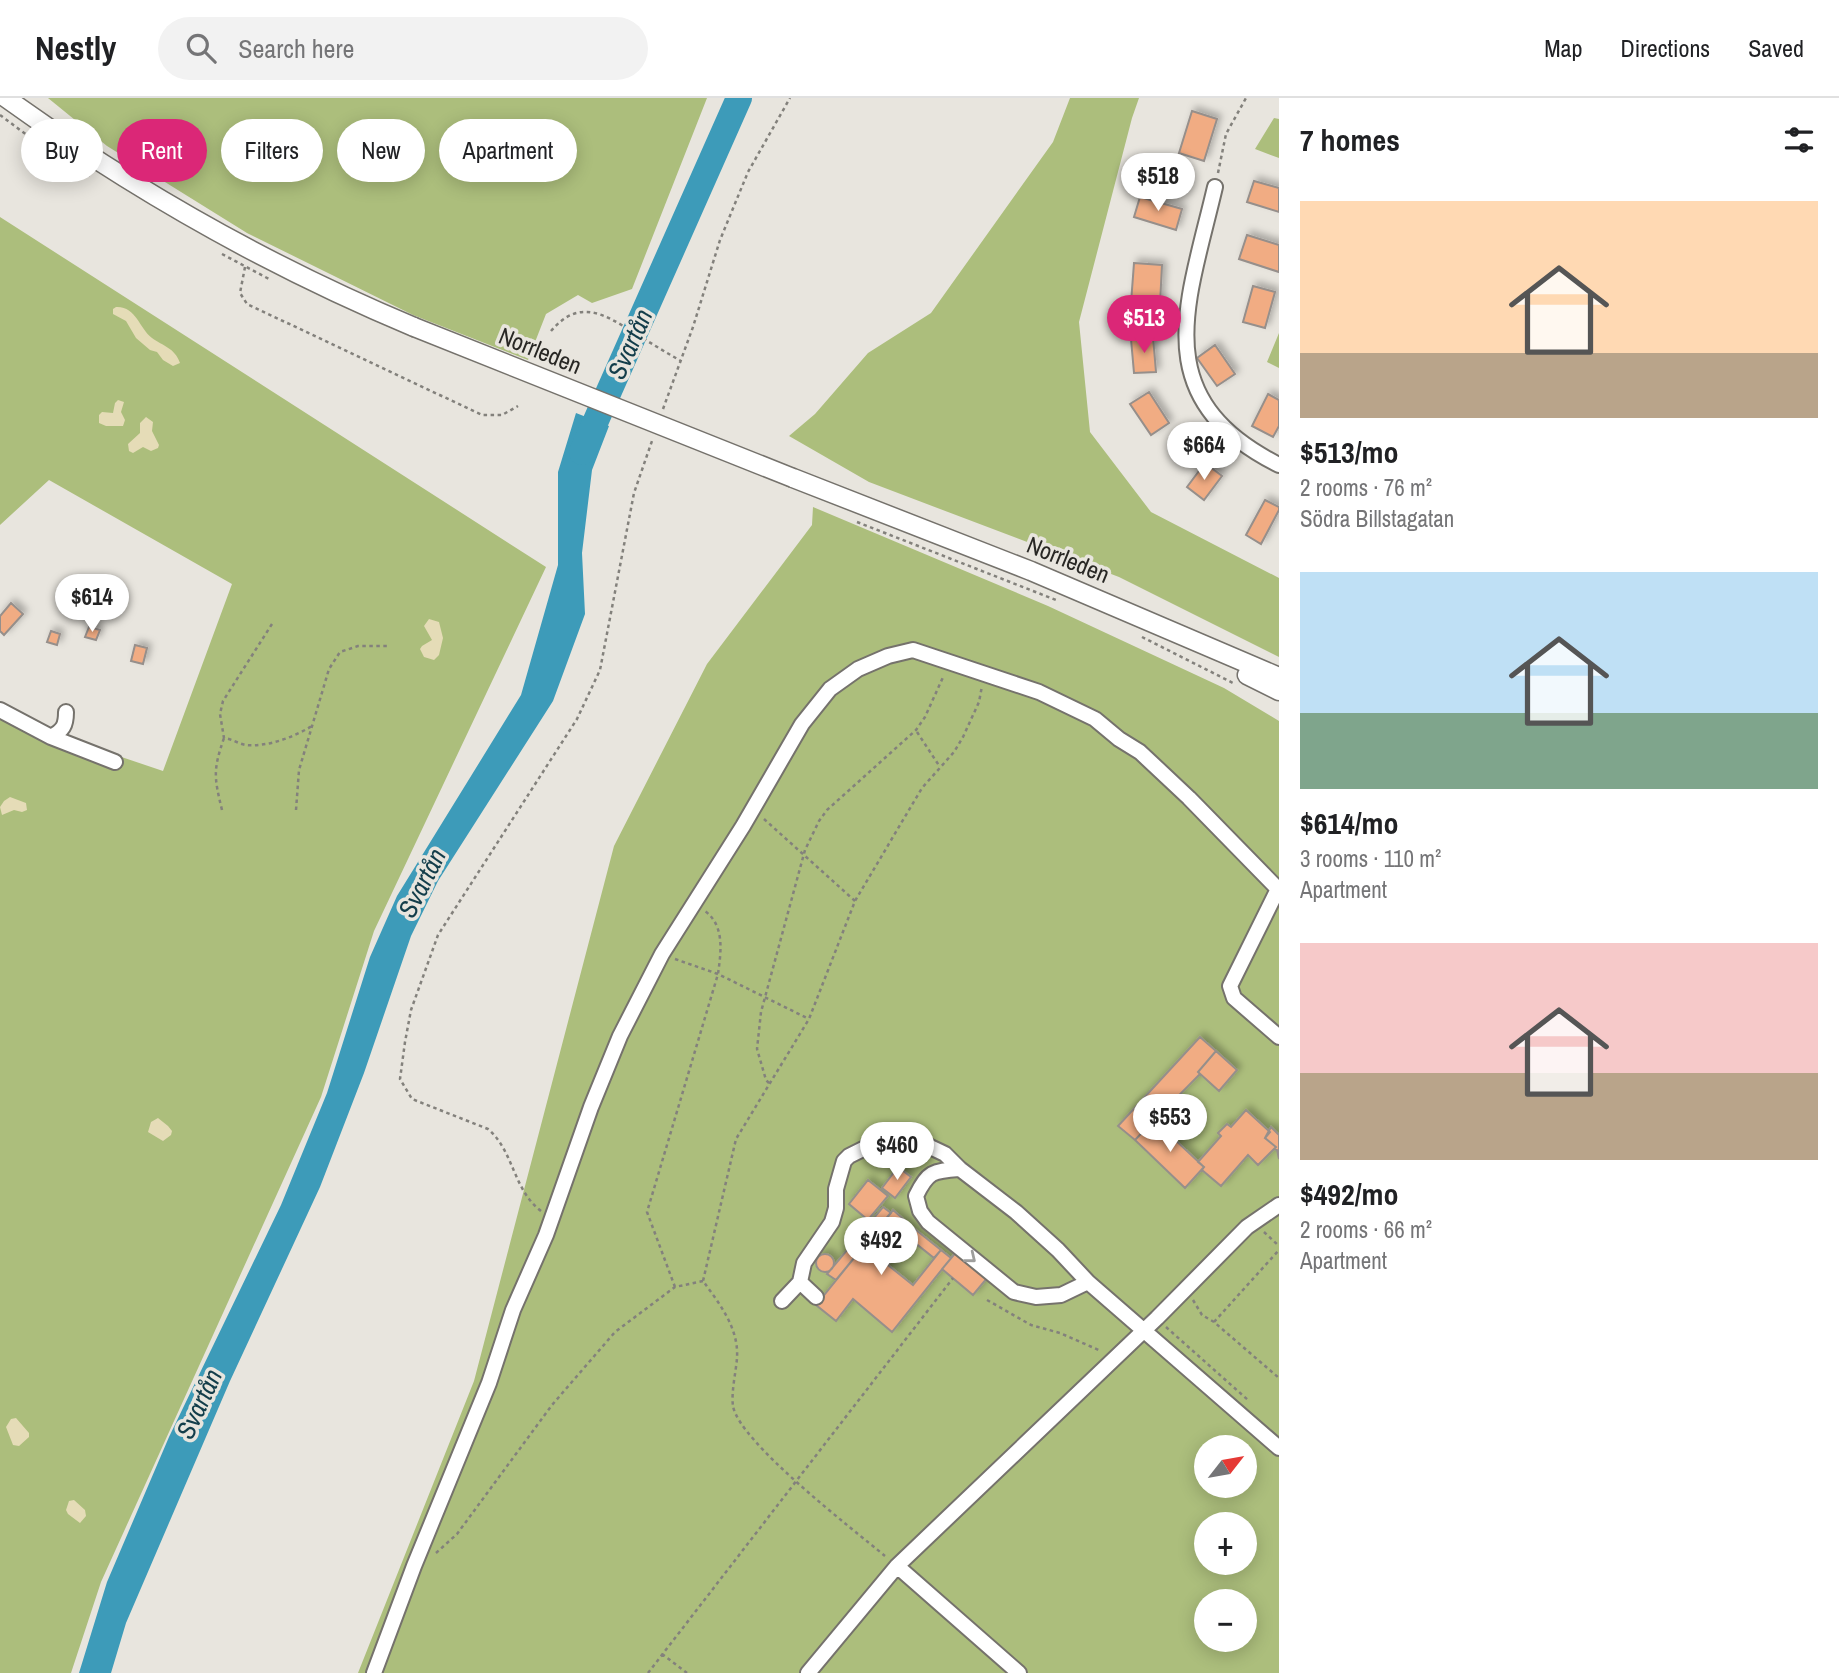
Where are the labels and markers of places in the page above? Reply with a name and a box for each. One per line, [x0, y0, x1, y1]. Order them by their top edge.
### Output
pin: $518 [1117, 153, 1199, 213]
pin: $513 [1103, 296, 1185, 355]
pin: $664 [1163, 422, 1245, 482]
pin: $614 [51, 574, 133, 634]
pin: $553 [1129, 1094, 1211, 1154]
pin: $460 [856, 1122, 938, 1182]
pin: $492 [840, 1218, 922, 1277]

